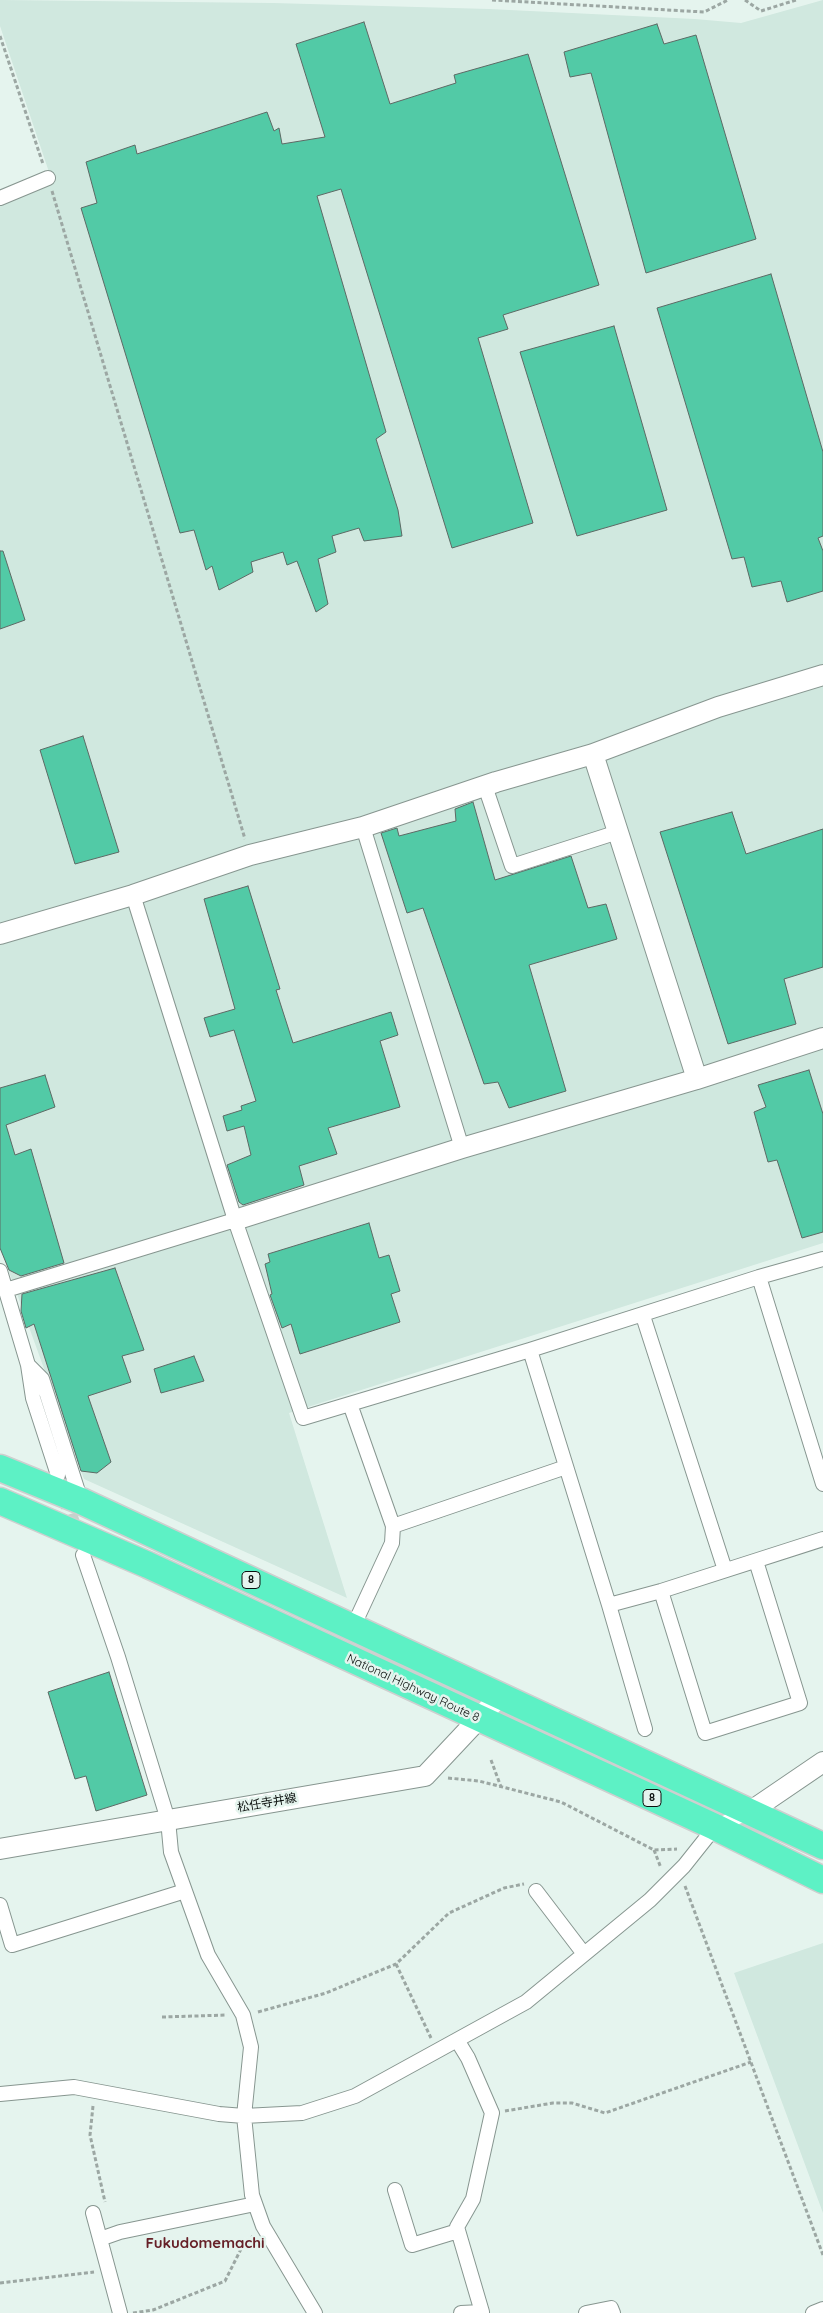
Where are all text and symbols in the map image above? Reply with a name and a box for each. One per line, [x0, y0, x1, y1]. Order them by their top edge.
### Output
road number: 8 [242, 1572, 260, 1588]
street label: National Highway Route 8 [344, 1651, 482, 1725]
road number: 8 [643, 1790, 661, 1806]
street label: 松任寺井線 [236, 1791, 298, 1815]
district label: Fukudomemachi [145, 2234, 265, 2252]

